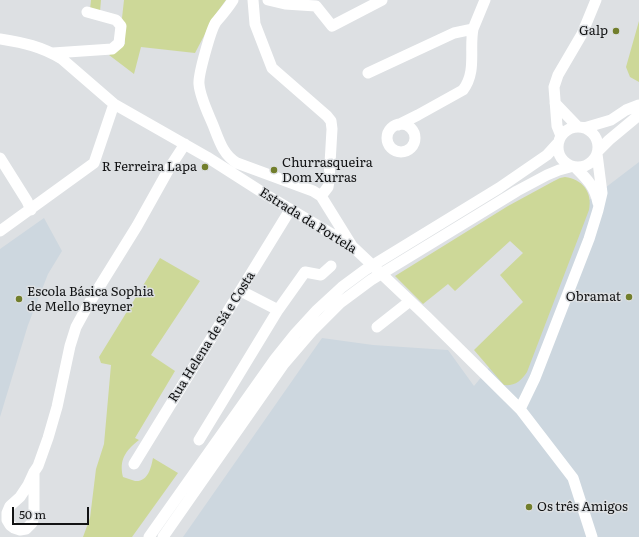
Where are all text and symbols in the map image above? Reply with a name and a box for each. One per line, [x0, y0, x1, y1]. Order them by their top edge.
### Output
place label: Galp [579, 23, 608, 39]
marker: Galp [611, 26, 621, 36]
place label: Churrasqueira Dom Xurras [282, 155, 373, 186]
place label: R Ferreira Lapa [102, 159, 197, 175]
marker: R Ferreira Lapa [200, 162, 210, 172]
marker: Churrasqueira Dom Xurras [269, 165, 279, 175]
street label: Estrada da Portela [256, 185, 360, 257]
street label: Rua Helena de Sá e Costa [165, 269, 259, 405]
place label: Escola Básica Sophia de Mello Breyner [27, 284, 154, 315]
place label: Obramat [566, 289, 621, 305]
marker: Obramat [624, 292, 634, 302]
marker: Escola Básica Sophia de Mello Breyner [14, 294, 24, 304]
scale bar [14, 499, 91, 525]
place label: Os três Amigos [537, 499, 628, 515]
marker: Os três Amigos [524, 502, 534, 512]
text: 50 m [19, 505, 46, 523]

